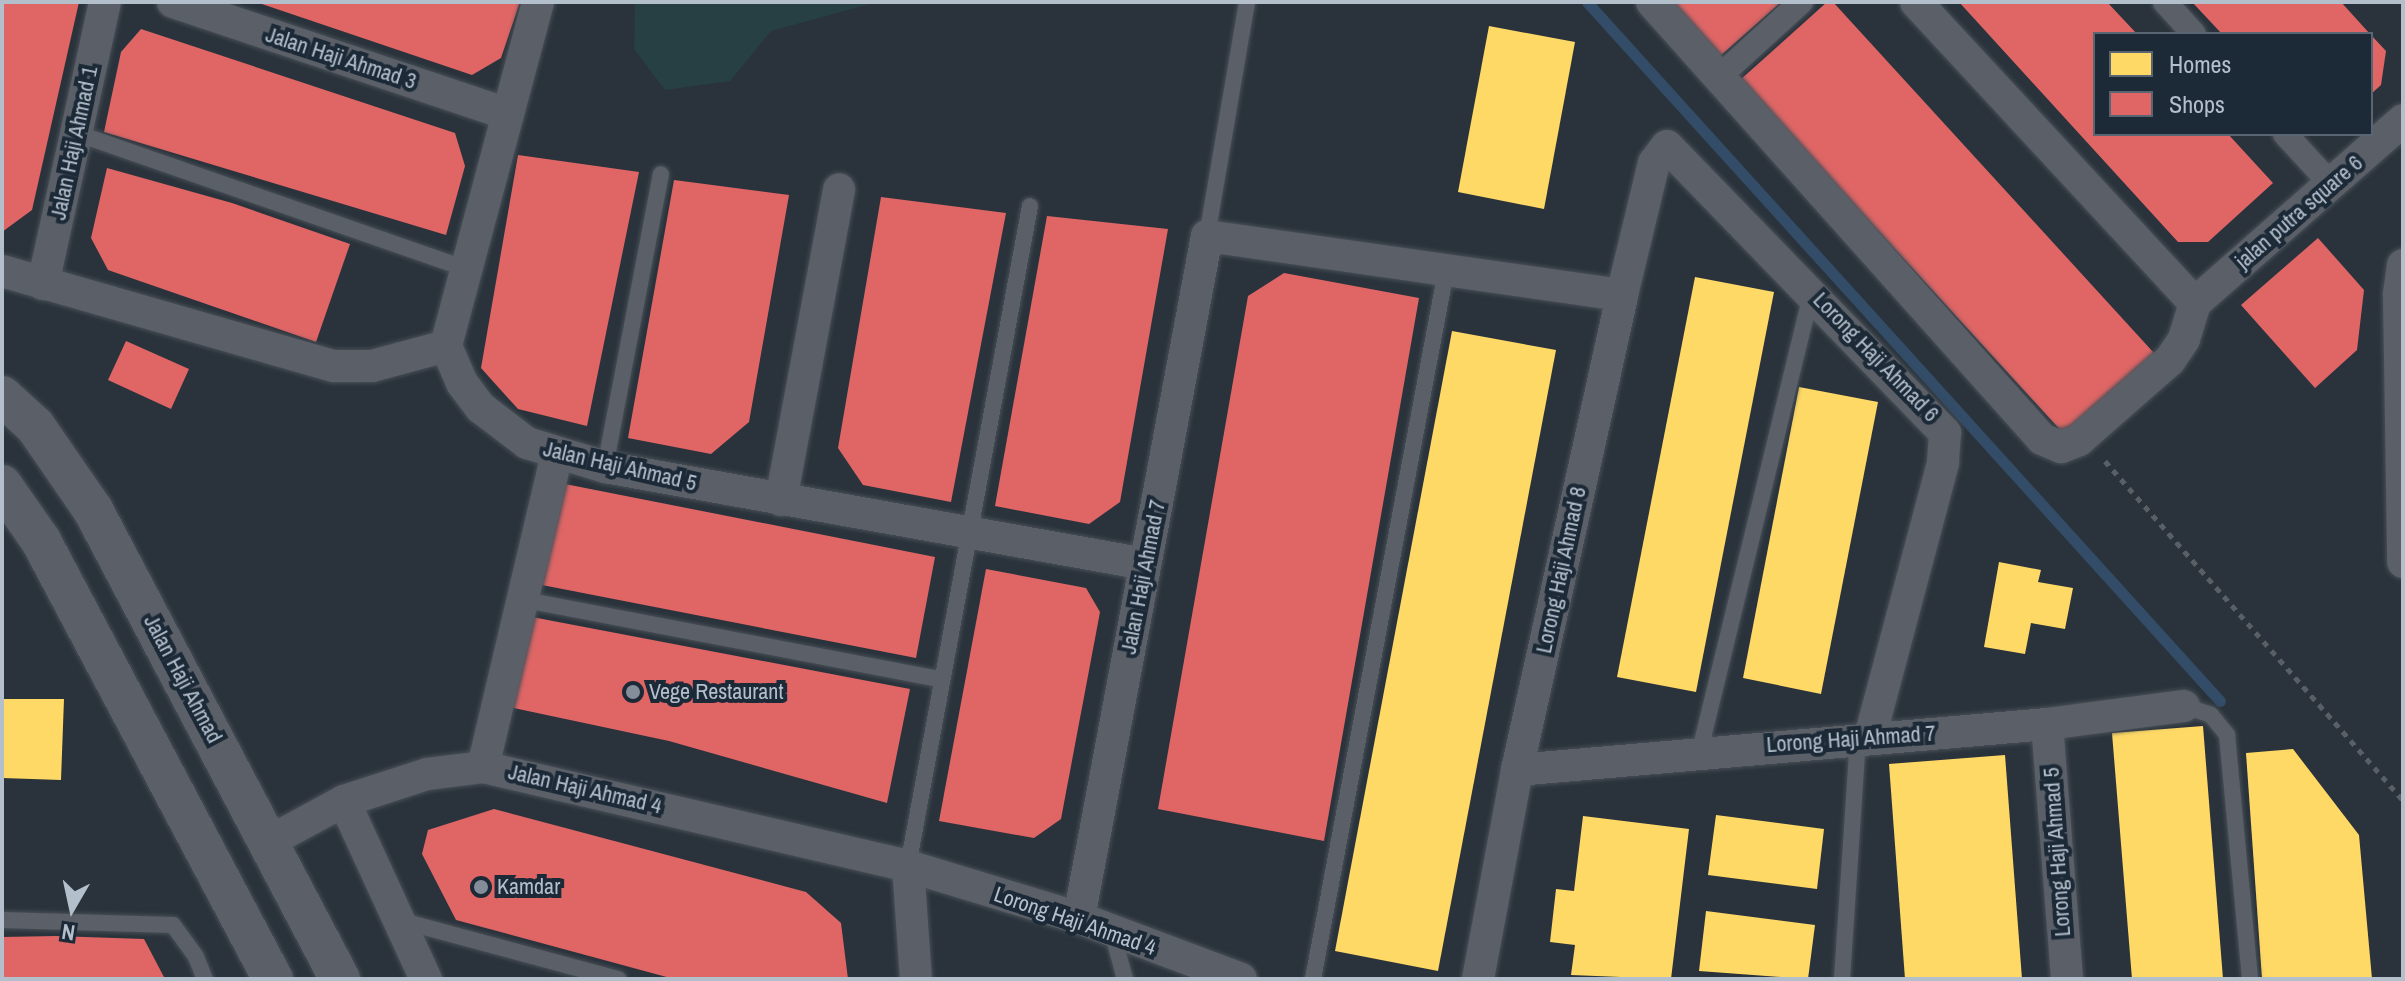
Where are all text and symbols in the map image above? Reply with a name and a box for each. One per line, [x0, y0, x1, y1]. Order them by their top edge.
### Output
street label: Jalan Haji Ahmad 3 [262, 21, 420, 95]
legend [2093, 32, 2373, 136]
text: Homes [2169, 48, 2231, 80]
street label: Jalan Haji Ahmad 1 [45, 63, 103, 223]
text: Shops [2169, 88, 2225, 120]
street label: jalan putra square 6 [2230, 150, 2368, 274]
street label: Lorong Haji Ahmad 6 [1807, 287, 1945, 427]
street label: Jalan Haji Ahmad 5 [540, 435, 700, 497]
street label: Lorong Haji Ahmad 8 [1530, 484, 1592, 656]
street label: Jalan Haji Ahmad 7 [1115, 497, 1171, 657]
street label: Jalan Haji Ahmad [138, 610, 228, 748]
place label: Vege Restaurant [649, 679, 783, 705]
marker: Vege Restaurant [624, 683, 642, 701]
street label: Lorong Haji Ahmad 7 [1765, 720, 1937, 758]
street label: Jalan Haji Ahmad 4 [505, 758, 665, 820]
street label: Lorong Haji Ahmad 5 [2038, 766, 2076, 938]
north arrow [32, 869, 112, 949]
place label: Kamdar [497, 874, 560, 900]
marker: Kamdar [472, 878, 490, 896]
street label: Lorong Haji Ahmad 4 [990, 881, 1160, 961]
text: N [59, 917, 77, 949]

